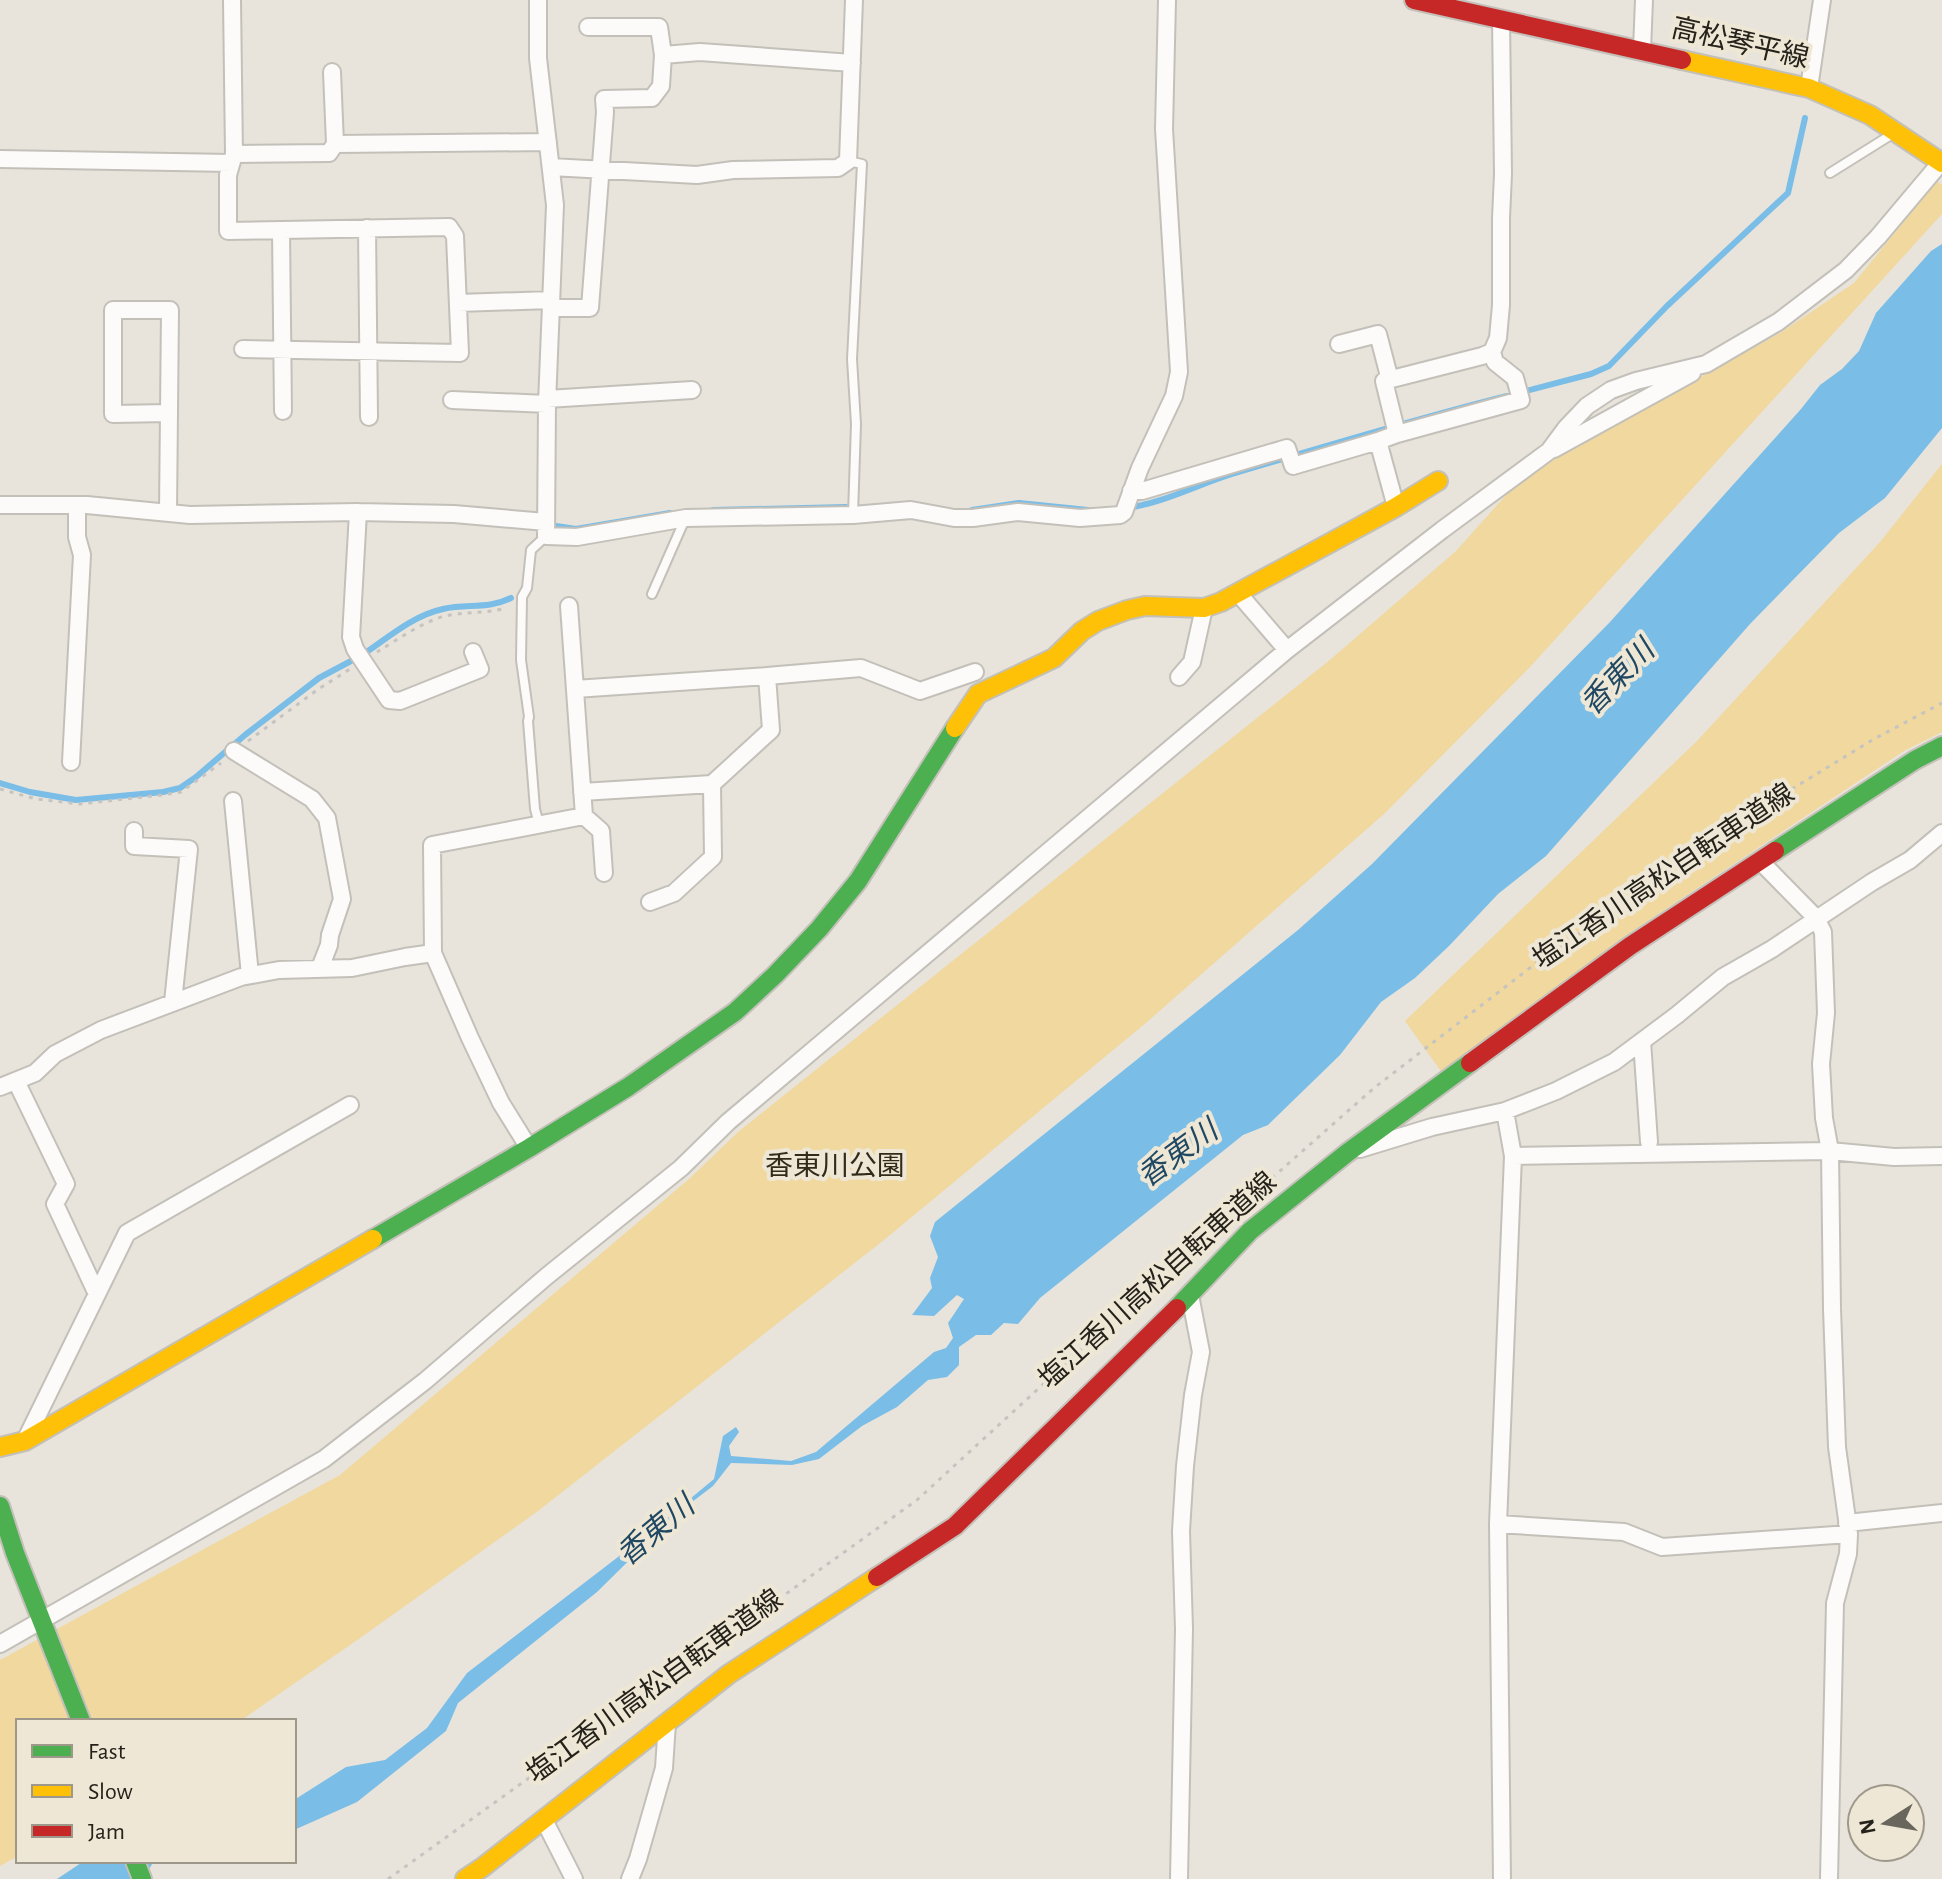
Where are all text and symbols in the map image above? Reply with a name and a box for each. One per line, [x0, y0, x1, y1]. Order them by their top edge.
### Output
street label: 高松琴平線 [1669, 13, 1812, 73]
water label: 香東川 [1575, 632, 1662, 721]
street label: 塩江香川高松自転車道線 [1527, 778, 1800, 975]
water label: 香東川 [1132, 1112, 1226, 1193]
park label: 香東川公園 [765, 1151, 905, 1181]
street label: 塩江香川高松自転車道線 [1033, 1166, 1282, 1394]
water label: 香東川 [611, 1487, 702, 1571]
street label: 塩江香川高松自転車道線 [521, 1584, 788, 1789]
legend [16, 1719, 296, 1863]
text: Fast [88, 1740, 126, 1764]
text: Slow [88, 1780, 133, 1804]
north arrow [1846, 1783, 1926, 1863]
text: N [1855, 1817, 1880, 1836]
text: Jam [88, 1820, 125, 1844]

